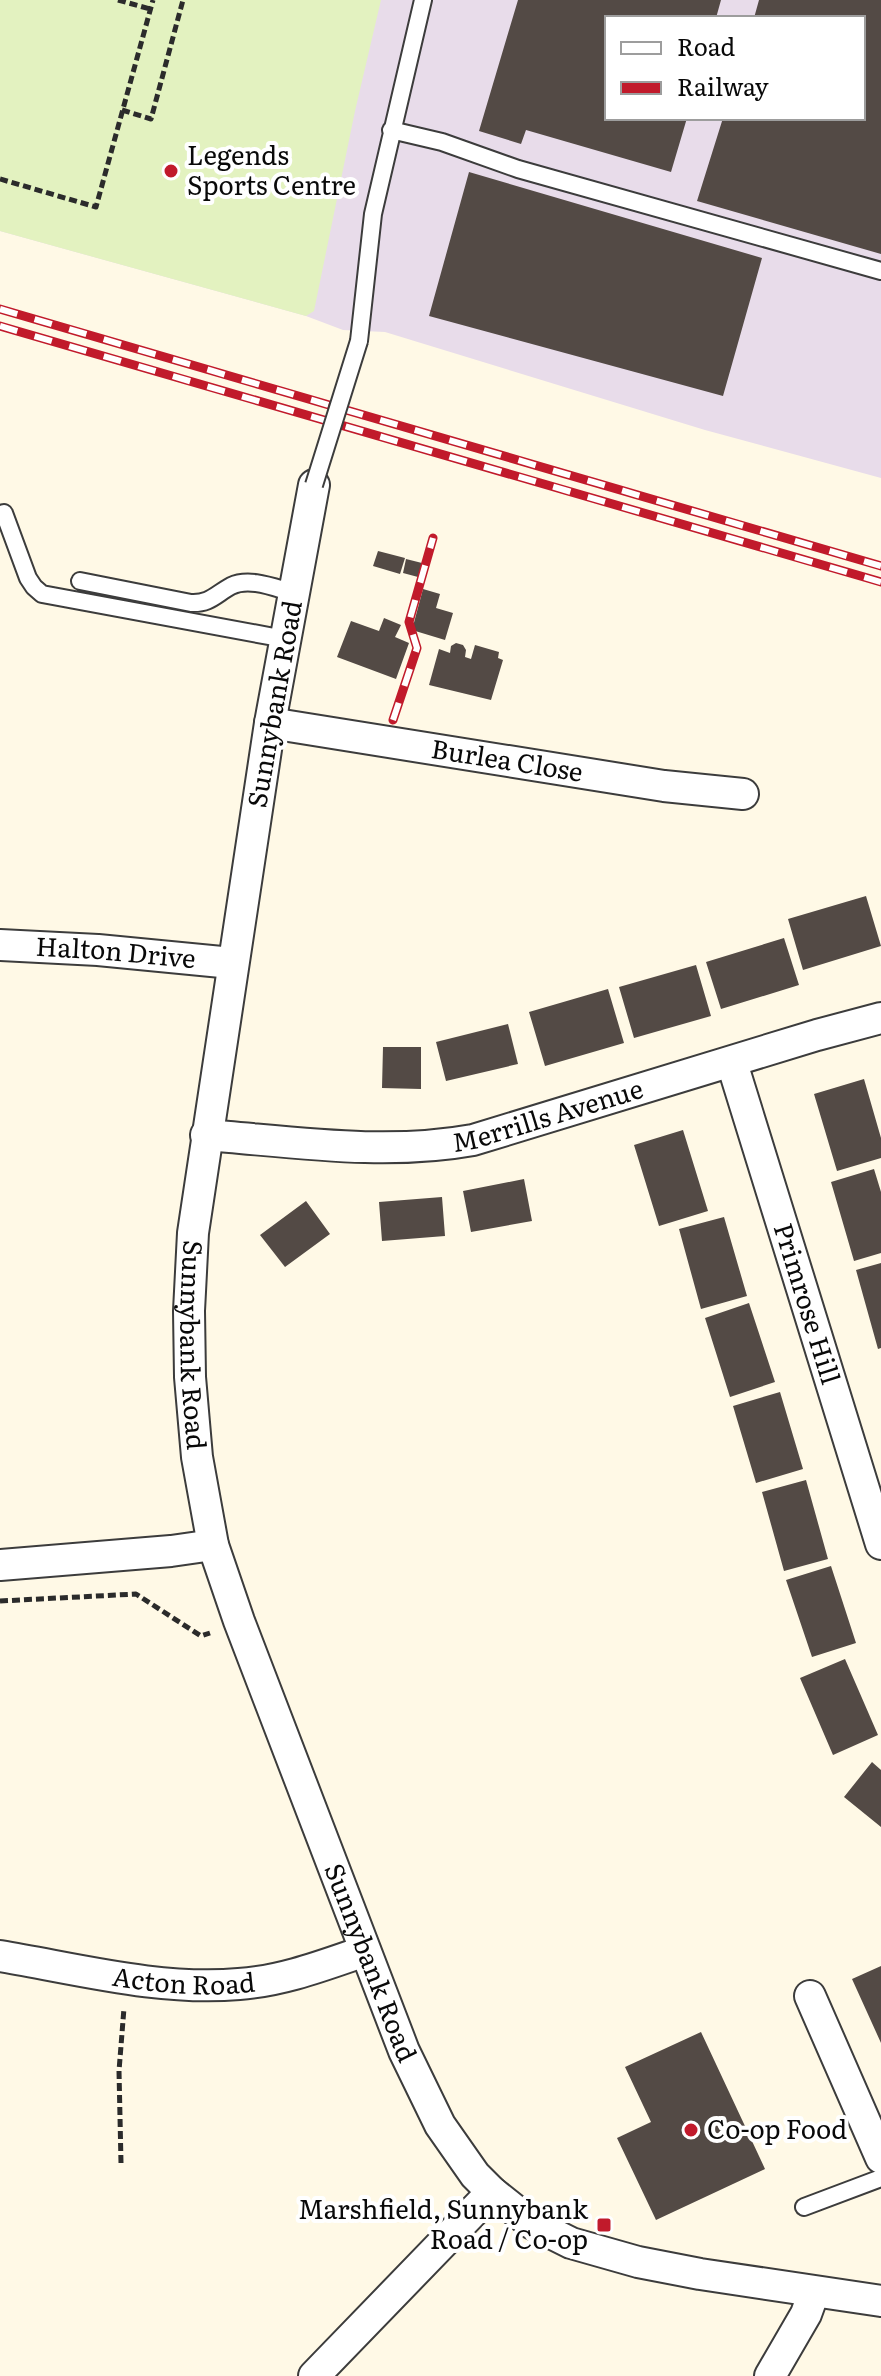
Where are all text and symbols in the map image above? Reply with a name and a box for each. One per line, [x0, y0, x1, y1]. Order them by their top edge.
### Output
legend [605, 16, 865, 120]
text: Road [677, 28, 736, 63]
text: Railway [677, 68, 769, 103]
place label: Legends Sports Centre [187, 134, 356, 203]
marker: Legends Sports Centre [162, 162, 180, 180]
street label: Sunnybank Road [235, 597, 310, 810]
street label: Burlea Close [429, 727, 586, 790]
street label: Halton Drive [35, 925, 198, 976]
street label: Merrills Avenue [449, 1067, 647, 1160]
street label: Primrose Hill [766, 1217, 852, 1389]
street label: Sunnybank Road [172, 1239, 218, 1451]
street label: Sunnybank Road [317, 1857, 428, 2068]
street label: Acton Road [110, 1955, 257, 2002]
place label: Co-op Food [707, 2108, 847, 2147]
marker: Co-op Food [682, 2121, 700, 2139]
place label: Marshfield, Sunnybank Road / Co-op [298, 2188, 589, 2257]
marker: Marshfield, Sunnybank Road / Co-op [595, 2216, 613, 2234]

